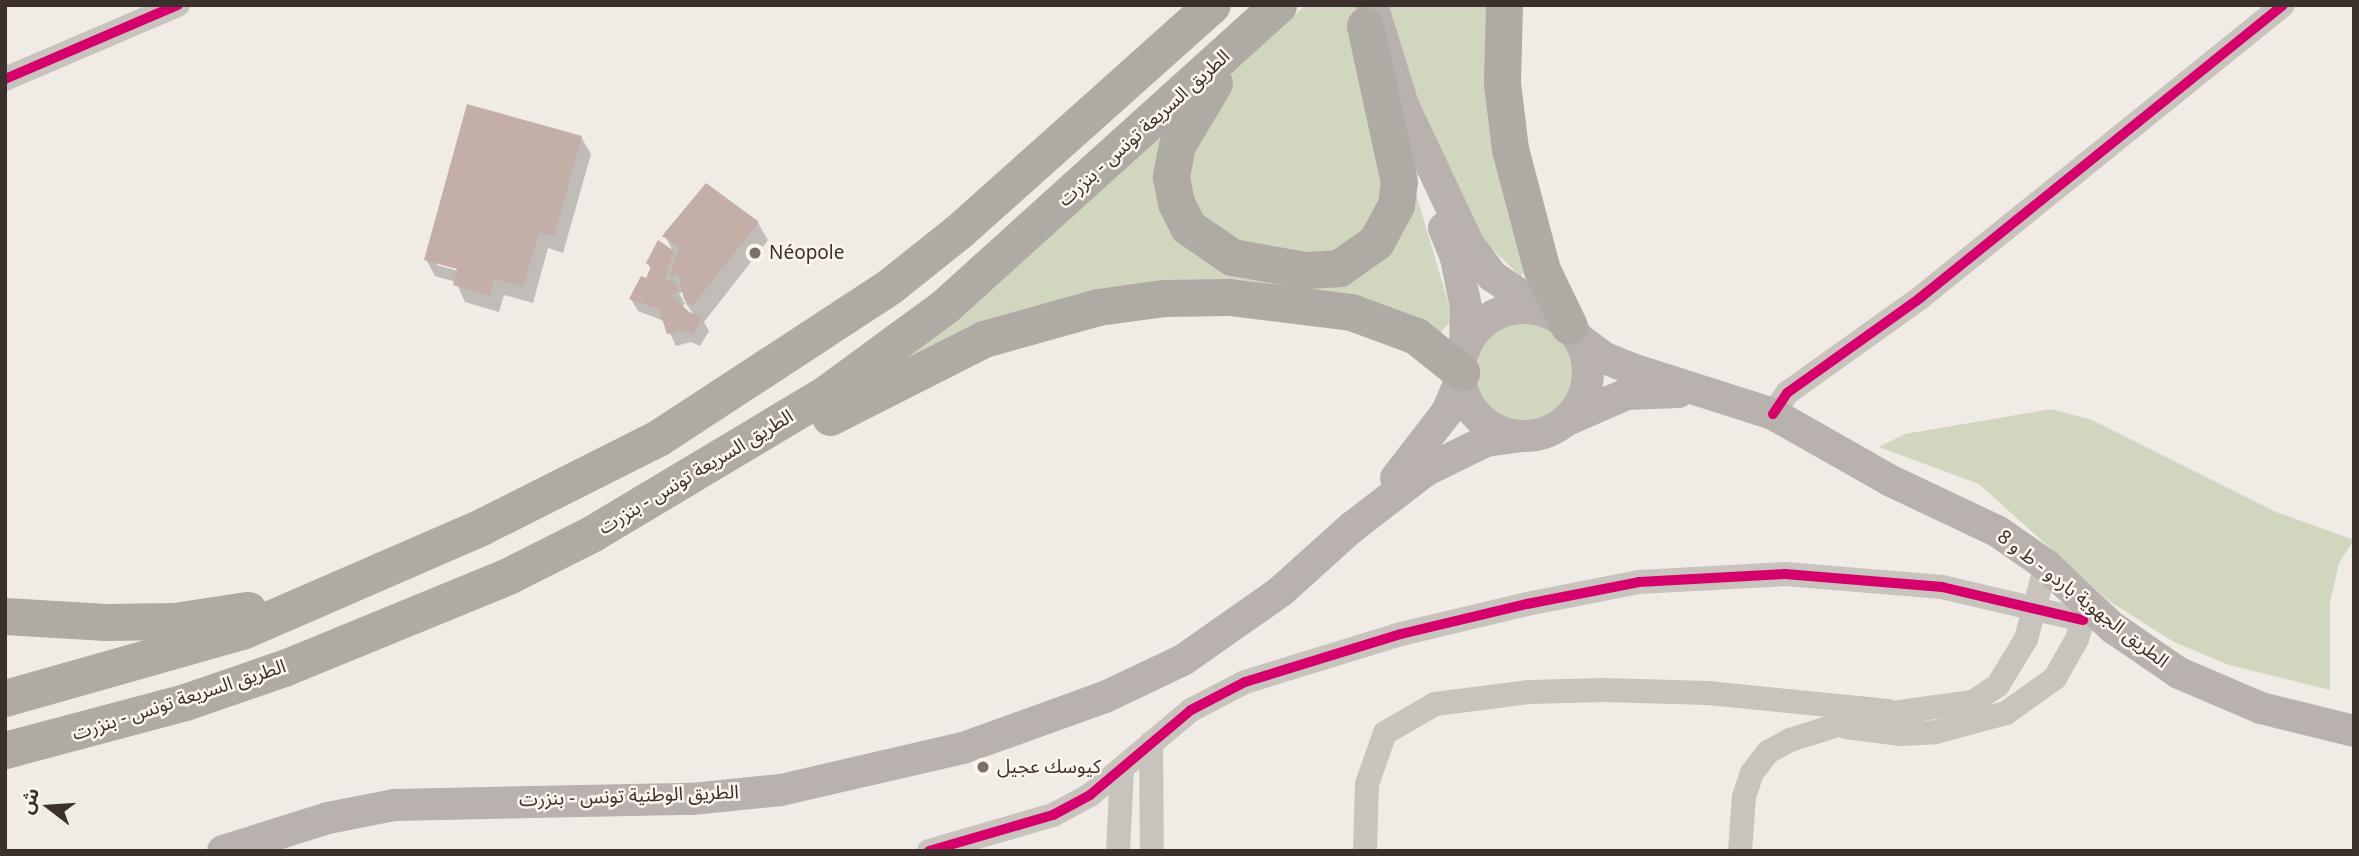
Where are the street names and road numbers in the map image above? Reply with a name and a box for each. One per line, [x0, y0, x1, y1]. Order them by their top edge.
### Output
street label: الطريق السريعة تونس - بنزرت [1053, 45, 1235, 211]
street label: الطريق السريعة تونس - بنزرت [595, 405, 797, 539]
street label: الطريق الجهوية باردو - ط و 8 [1993, 525, 2173, 673]
street label: الطريق السريعة تونس - بنزرت [69, 655, 289, 745]
street label: الطريق الوطنية تونس - بنزرت [519, 781, 739, 811]

